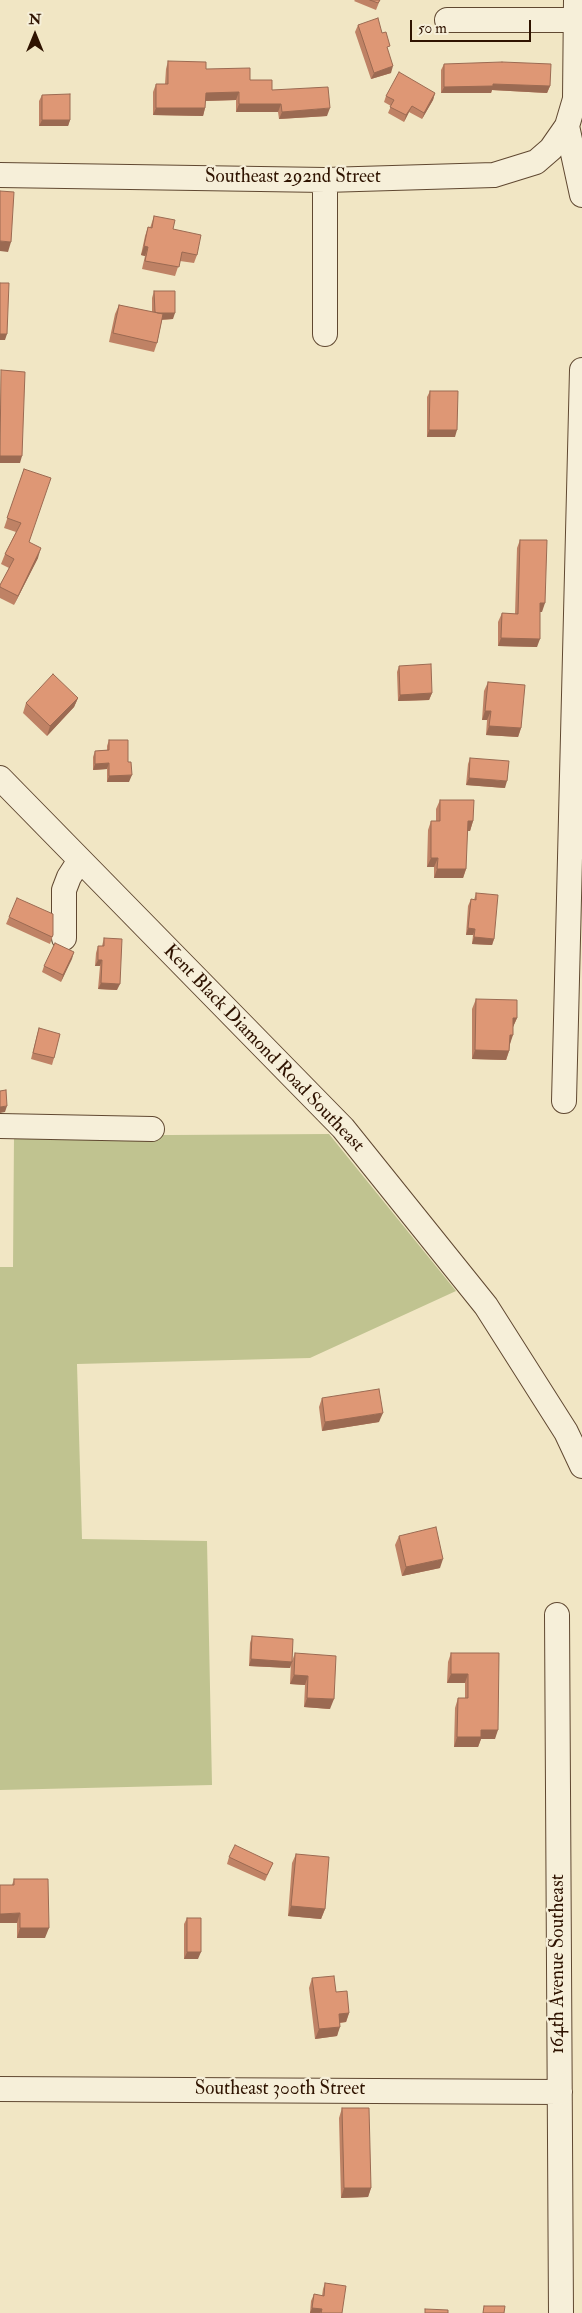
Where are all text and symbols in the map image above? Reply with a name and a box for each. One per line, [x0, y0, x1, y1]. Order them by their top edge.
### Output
north arrow [10, 10, 60, 60]
scale bar [412, 10, 533, 42]
text: N [29, 11, 41, 28]
text: 50 m [418, 19, 447, 38]
street label: Southeast 292nd Street [205, 167, 381, 189]
street label: Kent Black Diamond Road Southeast [158, 941, 368, 1157]
street label: 164th Avenue Southeast [548, 1874, 570, 2054]
street label: Southeast 300th Street [195, 2079, 365, 2101]

